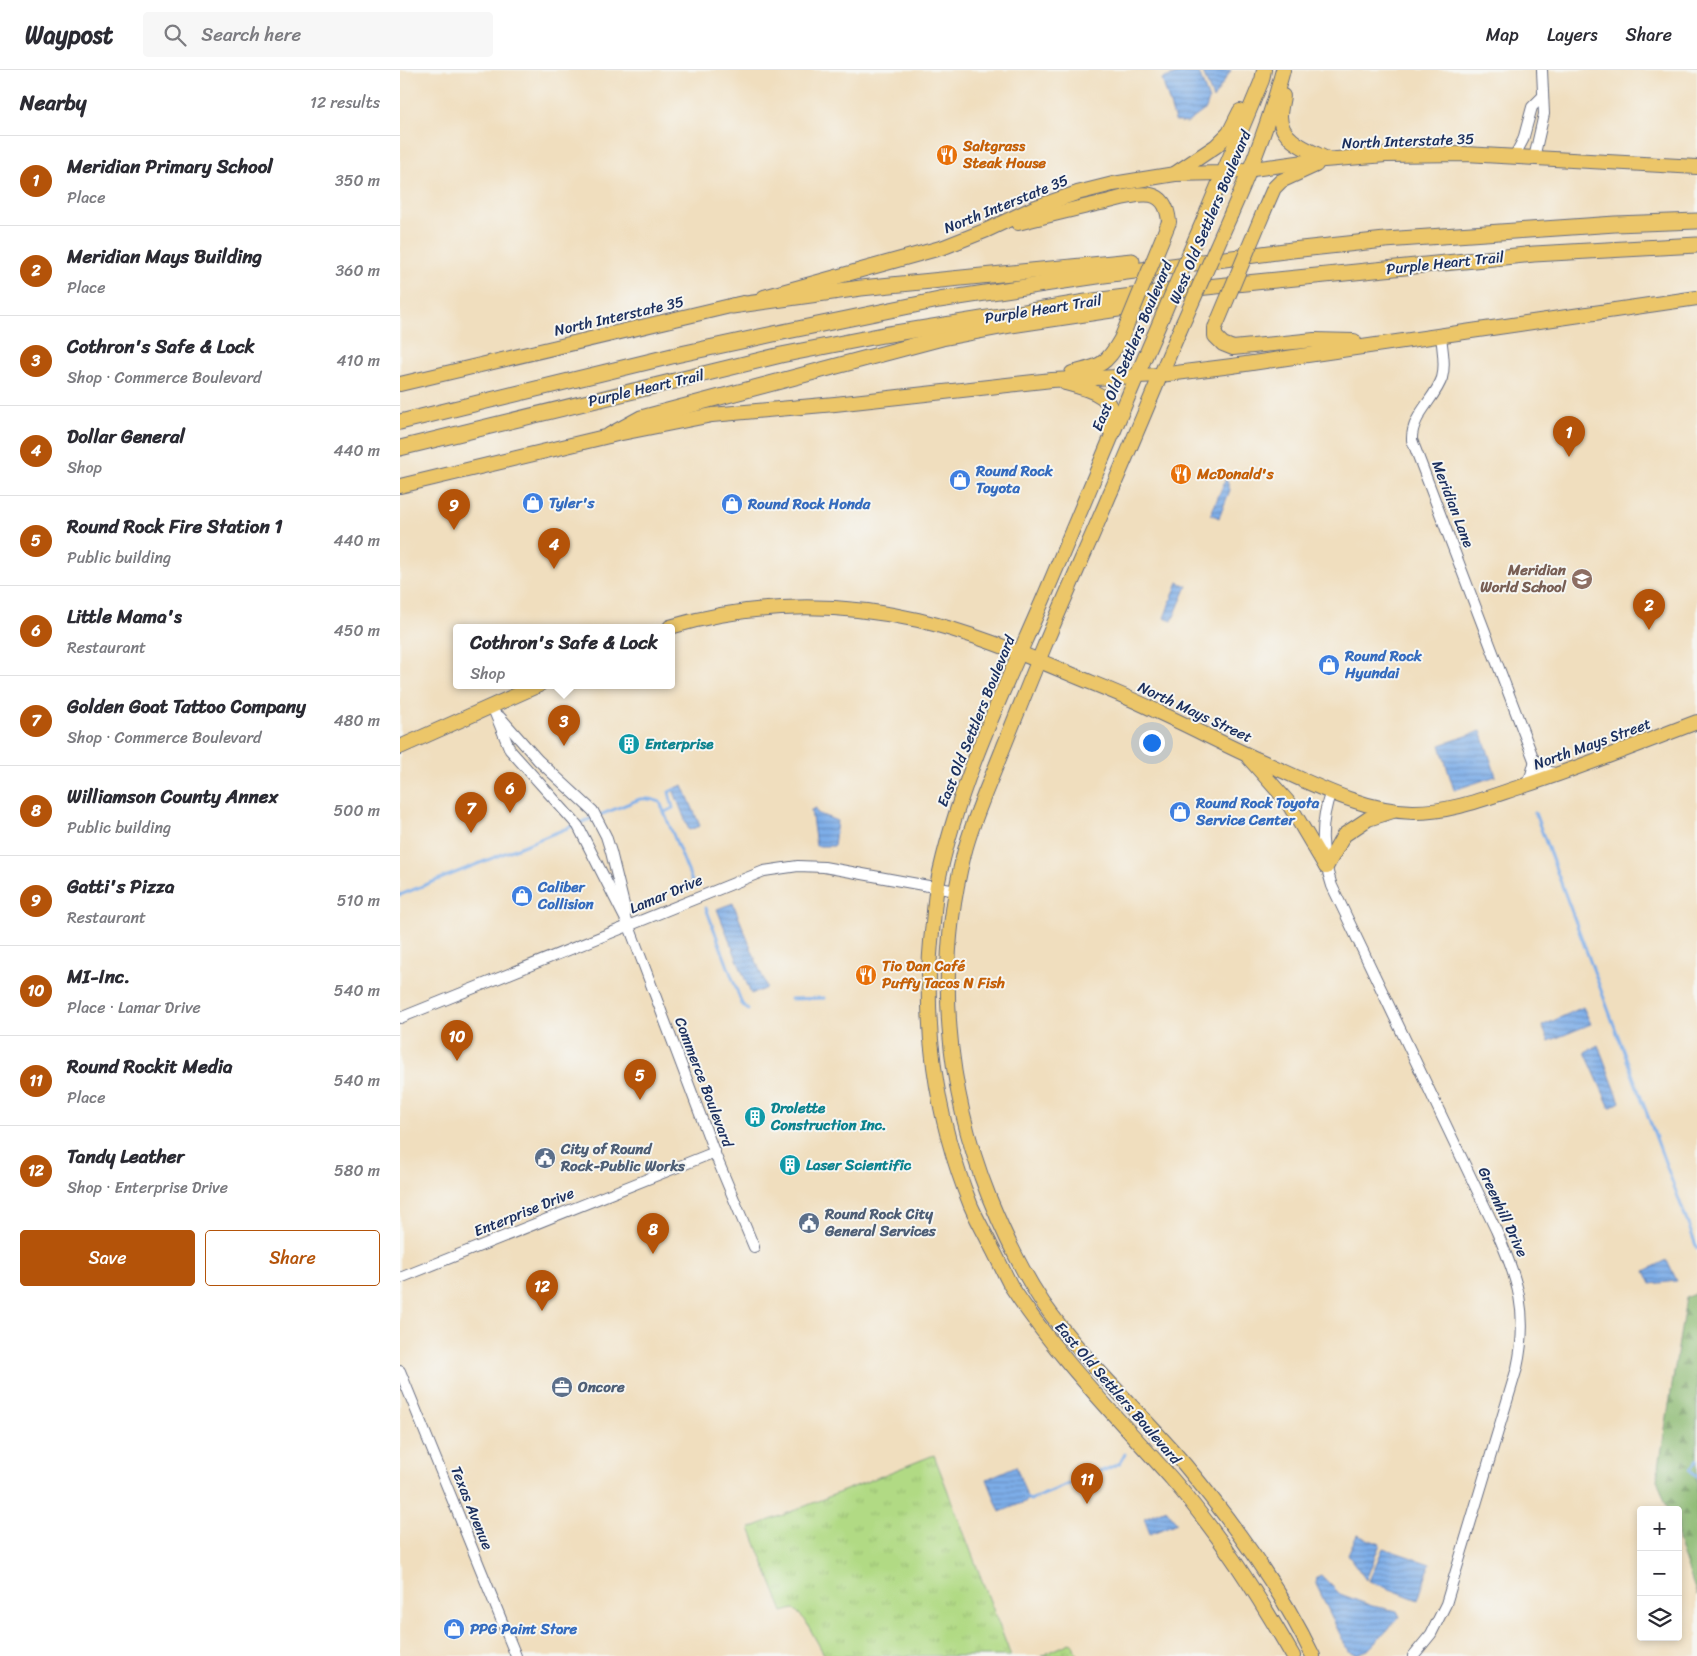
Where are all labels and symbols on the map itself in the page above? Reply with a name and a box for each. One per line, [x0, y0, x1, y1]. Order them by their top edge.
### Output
street label: West Old Settlers Boulevard [1162, 125, 1259, 308]
street label: North Interstate 35 [1341, 126, 1475, 156]
place label: Saltgrass Steak House [962, 133, 1046, 176]
restaurant icon: Saltgrass Steak House [935, 143, 959, 167]
street label: North Interstate 35 [940, 167, 1072, 241]
street label: Purple Heart Trail [1385, 244, 1506, 282]
street label: East Old Settlers Boulevard [1084, 256, 1180, 435]
street label: Purple Heart Trail [983, 287, 1104, 331]
street label: North Interstate 35 [552, 288, 686, 344]
street label: Purple Heart Trail [585, 362, 707, 414]
pin: 1 [1553, 416, 1585, 457]
street label: Meridian Lane [1424, 457, 1482, 551]
place label: Round Rock Toyota [975, 458, 1054, 501]
place label: McDonald's [1196, 461, 1275, 487]
restaurant icon: McDonald's [1169, 462, 1193, 486]
shop icon: Round Rock Toyota [948, 468, 972, 492]
pin: 9 [438, 489, 470, 530]
place label: Tyler's [549, 490, 596, 516]
shop icon: Tyler's [521, 491, 545, 515]
place label: Round Rock Honda [747, 491, 871, 517]
shop icon: Round Rock Honda [720, 492, 744, 516]
pin: 4 [538, 528, 570, 569]
place label: Meridian World School [1480, 557, 1567, 600]
school or university icon: Meridian World School [1570, 567, 1594, 591]
pin: 2 [1633, 589, 1665, 630]
street label: East Old Settlers Boulevard [930, 630, 1023, 811]
place label: Round Rock Hyundai [1344, 643, 1423, 686]
shop icon: Round Rock Hyundai [1317, 653, 1341, 677]
street label: North Mays Street [1133, 674, 1257, 750]
pin: 3 [548, 705, 580, 746]
street label: North Mays Street [1529, 710, 1655, 777]
your location [1139, 730, 1165, 756]
place label: Enterprise [645, 731, 714, 757]
building icon: Enterprise [617, 732, 641, 756]
pin: 6 [494, 772, 526, 813]
place label: Round Rock Toyota Service Center [1195, 790, 1320, 833]
pin: 7 [455, 792, 487, 833]
shop icon: Round Rock Toyota Service Center [1168, 800, 1192, 824]
street label: Lamar Drive [625, 867, 707, 921]
place label: Caliber Collision [537, 874, 595, 917]
shop icon: Caliber Collision [510, 884, 534, 908]
place label: Tio Dan Café Puffy Tacos N Fish [882, 953, 1005, 996]
restaurant icon: Tio Dan Café Puffy Tacos N Fish [854, 963, 878, 987]
street label: Commerce Boulevard [667, 1013, 741, 1152]
pin: 10 [441, 1020, 473, 1061]
pin: 5 [624, 1059, 656, 1100]
place label: Drolette Construction Inc. [770, 1095, 887, 1138]
building icon: Drolette Construction Inc. [743, 1105, 767, 1129]
place label: City of Round Rock-Public Works [560, 1136, 686, 1179]
public building icon: City of Round Rock-Public Works [533, 1146, 557, 1170]
place label: Laser Scientific [806, 1152, 912, 1178]
building icon: Laser Scientific [778, 1153, 802, 1177]
street label: Greenhill Drive [1471, 1162, 1535, 1262]
street label: Enterprise Drive [470, 1180, 578, 1244]
place label: Round Rock City General Services [824, 1201, 937, 1244]
public building icon: Round Rock City General Services [797, 1211, 821, 1235]
pin: 8 [637, 1213, 669, 1254]
pin: 12 [526, 1270, 558, 1311]
street label: East Old Settlers Boulevard [1048, 1315, 1189, 1471]
place label: Oncore [577, 1374, 625, 1400]
office icon: Oncore [550, 1375, 574, 1399]
street label: Texas Avenue [443, 1462, 501, 1554]
pin: 11 [1071, 1463, 1103, 1504]
place label: PPG Paint Store [470, 1616, 578, 1642]
shop icon: PPG Paint Store [442, 1617, 466, 1641]

